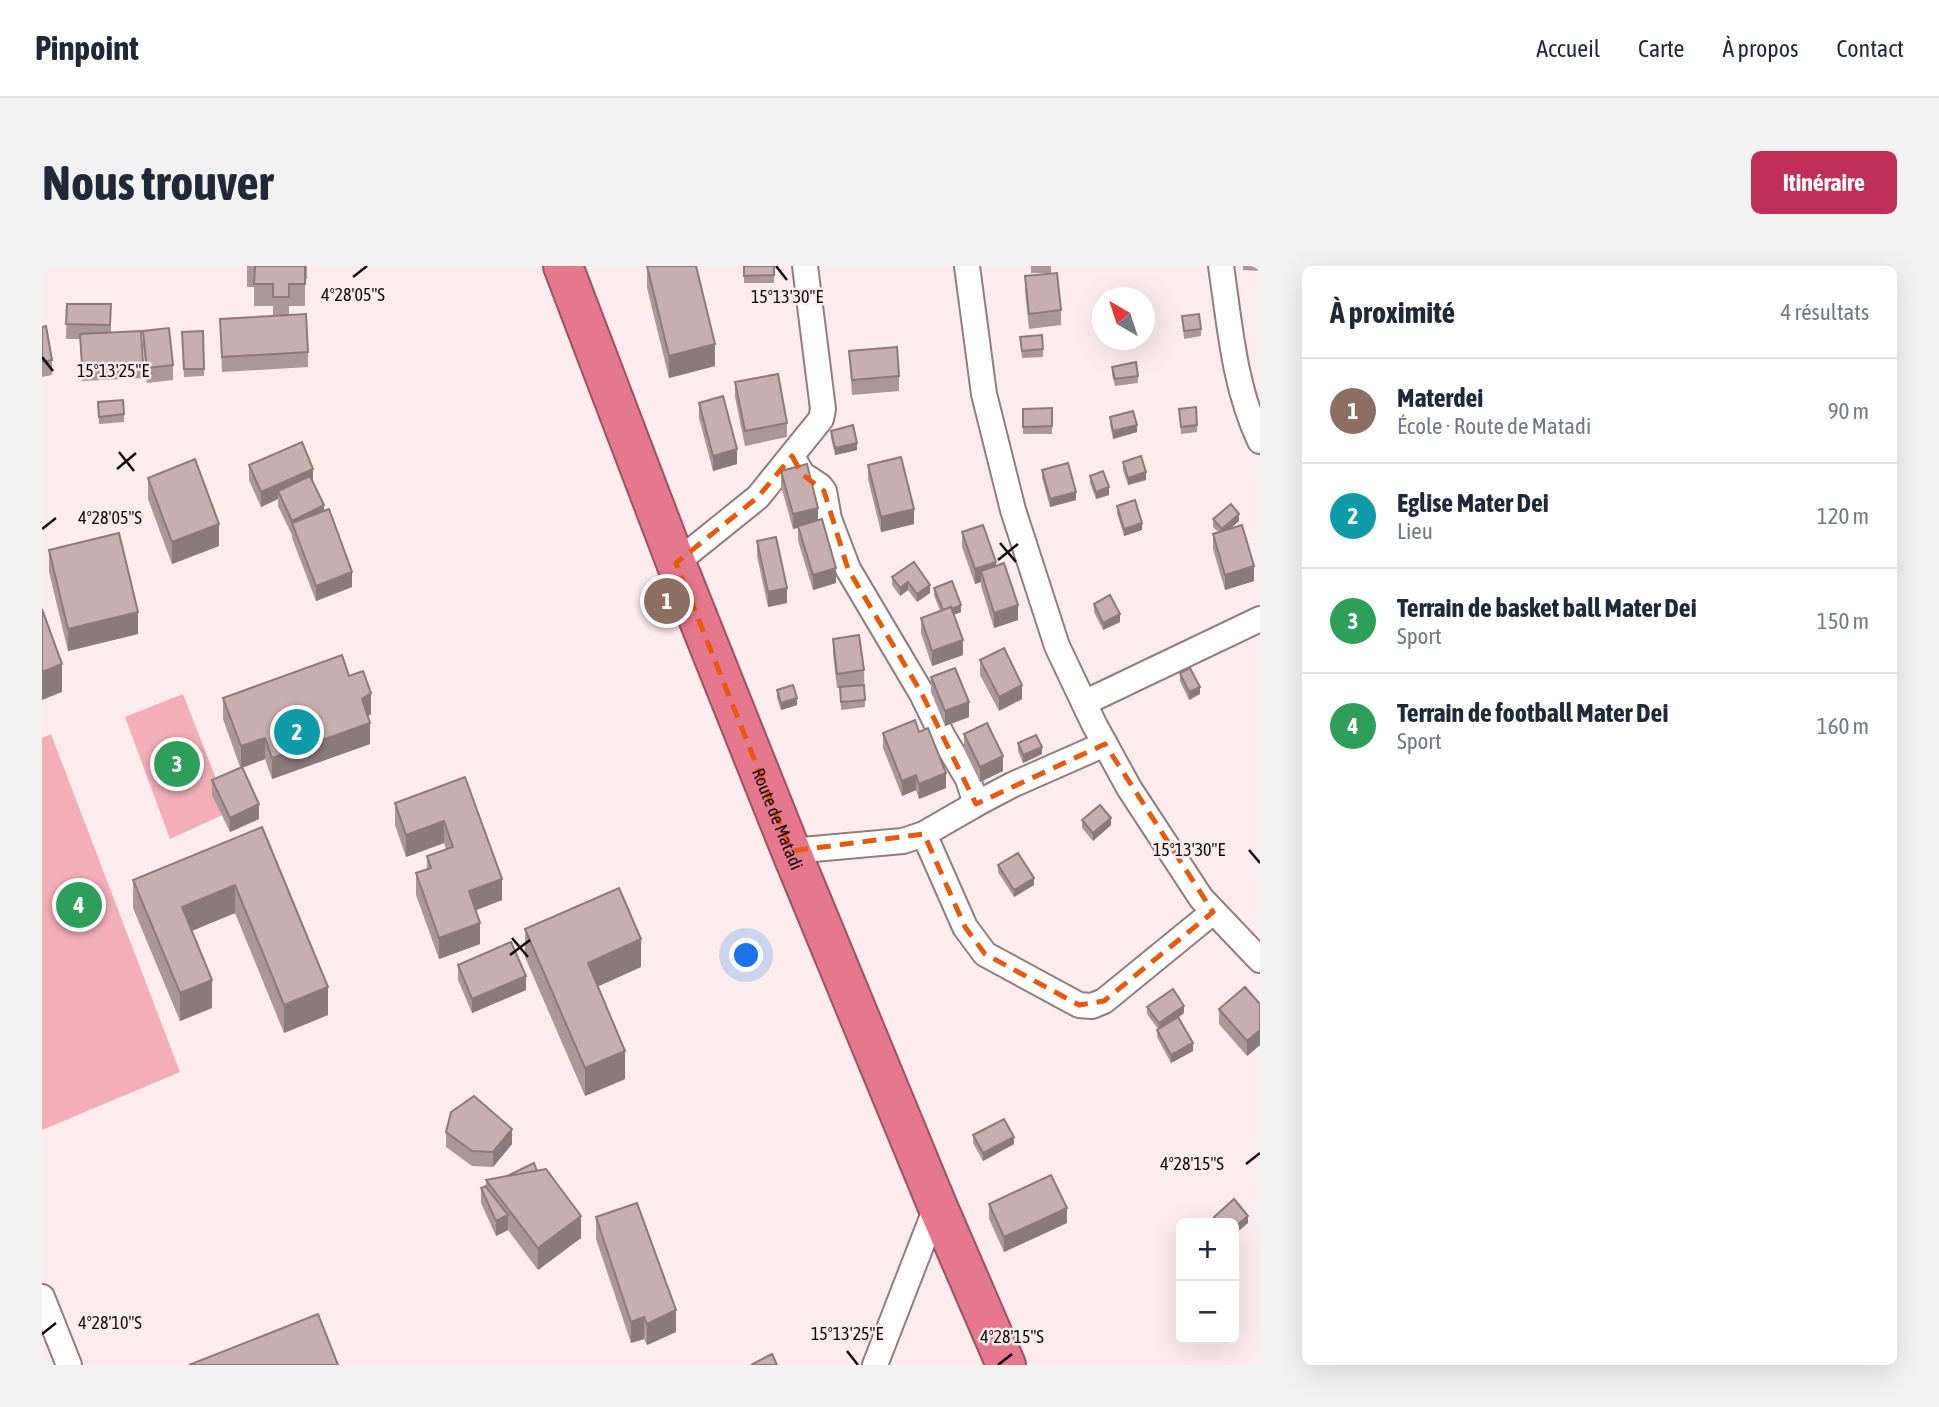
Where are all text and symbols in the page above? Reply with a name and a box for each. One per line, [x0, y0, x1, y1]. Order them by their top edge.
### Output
text: Pinpoint [35, 29, 139, 67]
text: Accueil [1536, 35, 1600, 62]
text: Carte [1638, 35, 1684, 62]
text: À propos [1722, 35, 1798, 62]
text: Contact [1836, 35, 1904, 62]
button: Itinéraire [1751, 151, 1897, 214]
text: Nous trouver [42, 154, 273, 210]
text: 4°28'05"S [321, 284, 385, 305]
text: 15°13'30"E [751, 286, 823, 307]
north arrow [1092, 287, 1155, 350]
text: À proximité [1330, 295, 1455, 329]
text: 4 résultats [1780, 299, 1869, 325]
text: 15°13'25"E [77, 360, 149, 381]
text: Materdei [1397, 383, 1483, 413]
text: 1 [1348, 398, 1358, 424]
text: 90 m [1828, 398, 1869, 424]
text: École · Route de Matadi [1397, 413, 1591, 439]
text: Eglise Mater Dei [1397, 488, 1549, 518]
text: 2 [1348, 503, 1358, 529]
text: 120 m [1817, 503, 1869, 529]
text: 4°28'05"S [78, 507, 142, 528]
text: Lieu [1397, 518, 1433, 544]
pin: 1 [644, 575, 690, 627]
text: Terrain de basket ball Mater Dei [1397, 593, 1697, 623]
text: 3 [1348, 608, 1358, 634]
text: 150 m [1817, 608, 1869, 634]
text: Sport [1397, 623, 1442, 649]
text: Terrain de football Mater Dei [1397, 698, 1668, 728]
pin: 2 [274, 706, 320, 758]
text: 4 [1348, 713, 1358, 739]
text: 160 m [1817, 713, 1869, 739]
text: Sport [1397, 728, 1442, 754]
pin: 3 [154, 738, 200, 790]
street label: Route de Matadi [748, 765, 808, 873]
text: 15°13'30"E [1153, 839, 1225, 860]
pin: 4 [56, 879, 102, 931]
your location [729, 938, 763, 972]
text: 4°28'15"S [1160, 1153, 1224, 1174]
map controls [1176, 1218, 1239, 1344]
button: + [1176, 1218, 1239, 1281]
button: − [1176, 1281, 1239, 1344]
text: 4°28'10"S [78, 1312, 142, 1333]
text: 15°13'25"E [811, 1323, 883, 1344]
text: 4°28'15"S [980, 1326, 1044, 1347]

